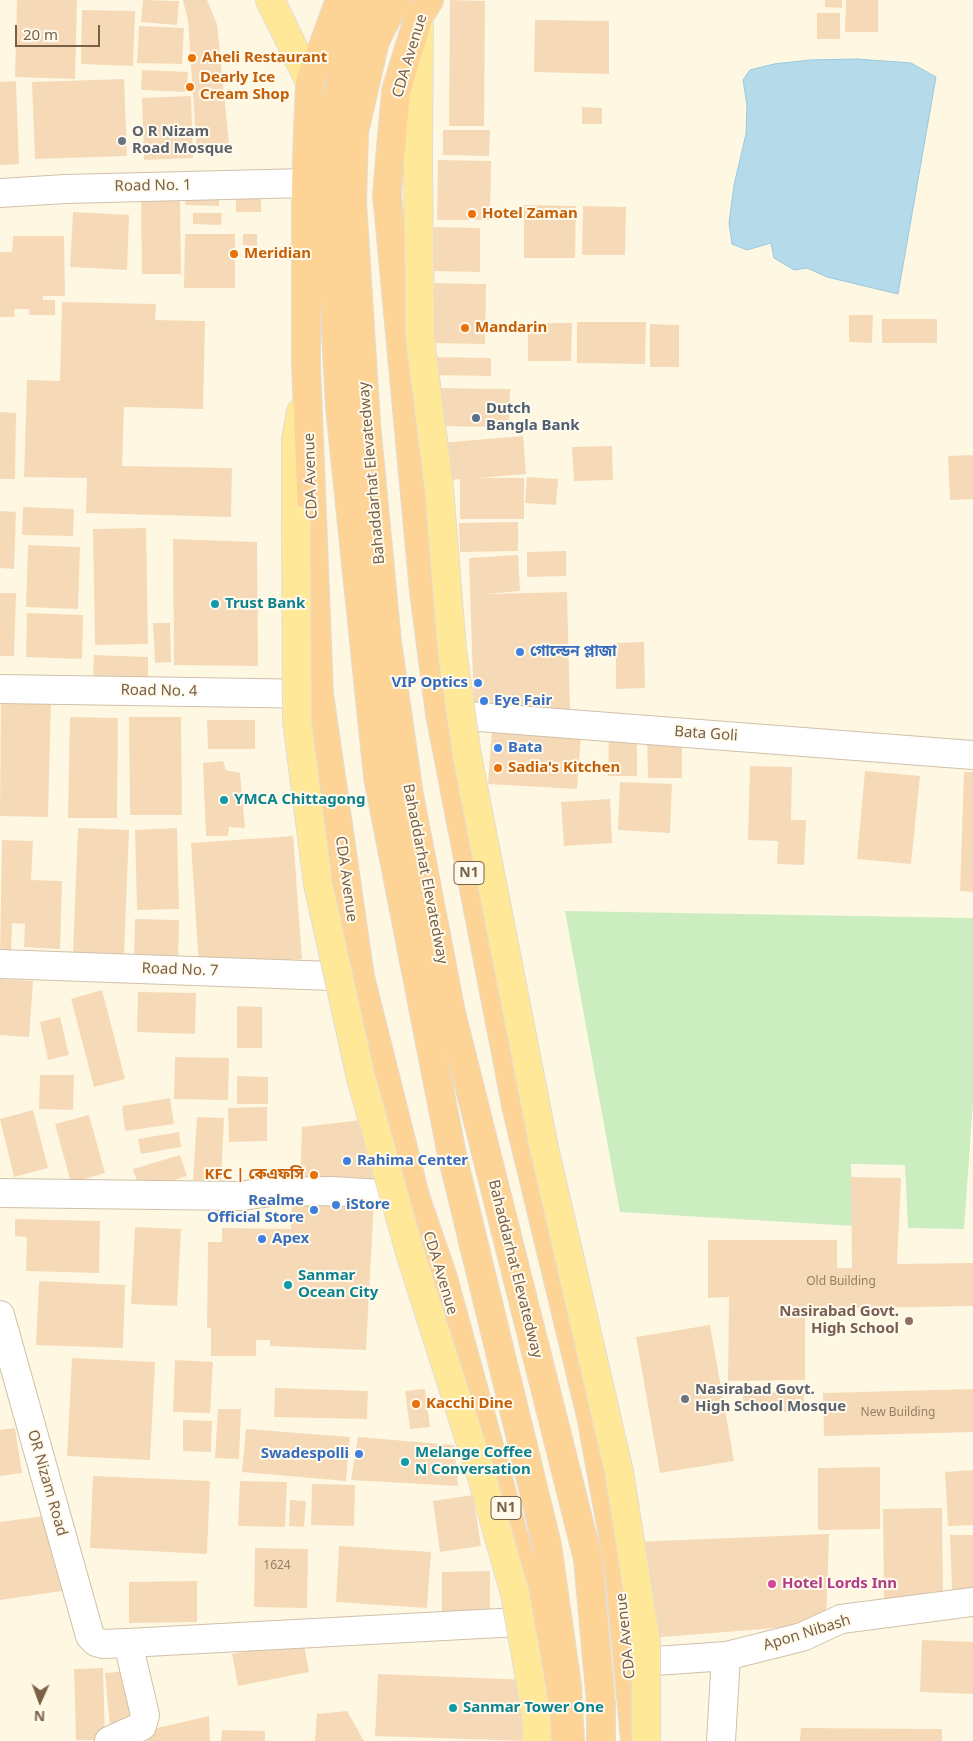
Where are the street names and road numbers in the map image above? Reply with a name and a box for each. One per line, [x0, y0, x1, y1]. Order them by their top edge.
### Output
street label: CDA Avenue [389, 12, 431, 100]
street label: Road No. 1 [114, 176, 192, 196]
street label: Bahaddarhat Elevatedway [355, 381, 389, 565]
street label: CDA Avenue [300, 433, 322, 519]
street label: Road No. 4 [120, 681, 198, 701]
street label: Bata Goli [674, 723, 738, 745]
street label: Bahaddarhat Elevatedway [399, 782, 451, 966]
street label: CDA Avenue [331, 835, 361, 923]
road number: N1 [454, 861, 484, 884]
street label: Road No. 7 [141, 960, 219, 980]
street label: Bahaddarhat Elevatedway [484, 1178, 546, 1360]
street label: CDA Avenue [419, 1229, 461, 1317]
street label: OR Nizam Road [23, 1428, 71, 1538]
road number: N1 [491, 1496, 521, 1520]
street label: CDA Avenue [613, 1592, 639, 1680]
street label: Apon Nibash [761, 1611, 853, 1655]

